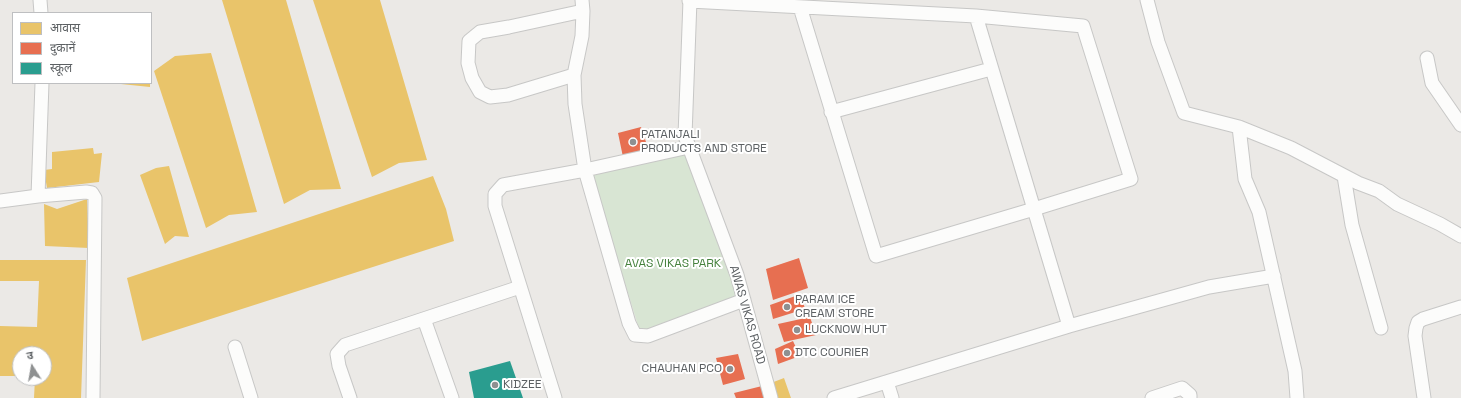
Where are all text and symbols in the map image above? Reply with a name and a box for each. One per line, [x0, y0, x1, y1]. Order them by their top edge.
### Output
legend [12, 12, 152, 84]
text: आवास [50, 20, 80, 36]
text: दुकानें [50, 40, 75, 56]
text: स्कूल [50, 60, 72, 76]
place label: PATANJALI PRODUCTS AND STORE [641, 128, 767, 156]
marker: PATANJALI PRODUCTS AND STORE [628, 137, 638, 147]
park label: AVAS VIKAS PARK [625, 257, 721, 271]
street label: AWAS VIKAS ROAD [726, 264, 768, 366]
place label: PARAM ICE CREAM STORE [795, 293, 874, 321]
marker: PARAM ICE CREAM STORE [782, 302, 792, 312]
place label: LUCKNOW HUT [805, 323, 887, 337]
marker: LUCKNOW HUT [792, 325, 802, 335]
north arrow [12, 346, 52, 386]
place label: DTC COURIER [795, 346, 869, 360]
text: उ [25, 348, 34, 363]
marker: DTC COURIER [782, 348, 792, 358]
place label: CHAUHAN PCO [642, 362, 722, 376]
marker: CHAUHAN PCO [725, 364, 735, 374]
place label: KIDZEE [503, 378, 541, 392]
marker: KIDZEE [490, 380, 500, 390]

